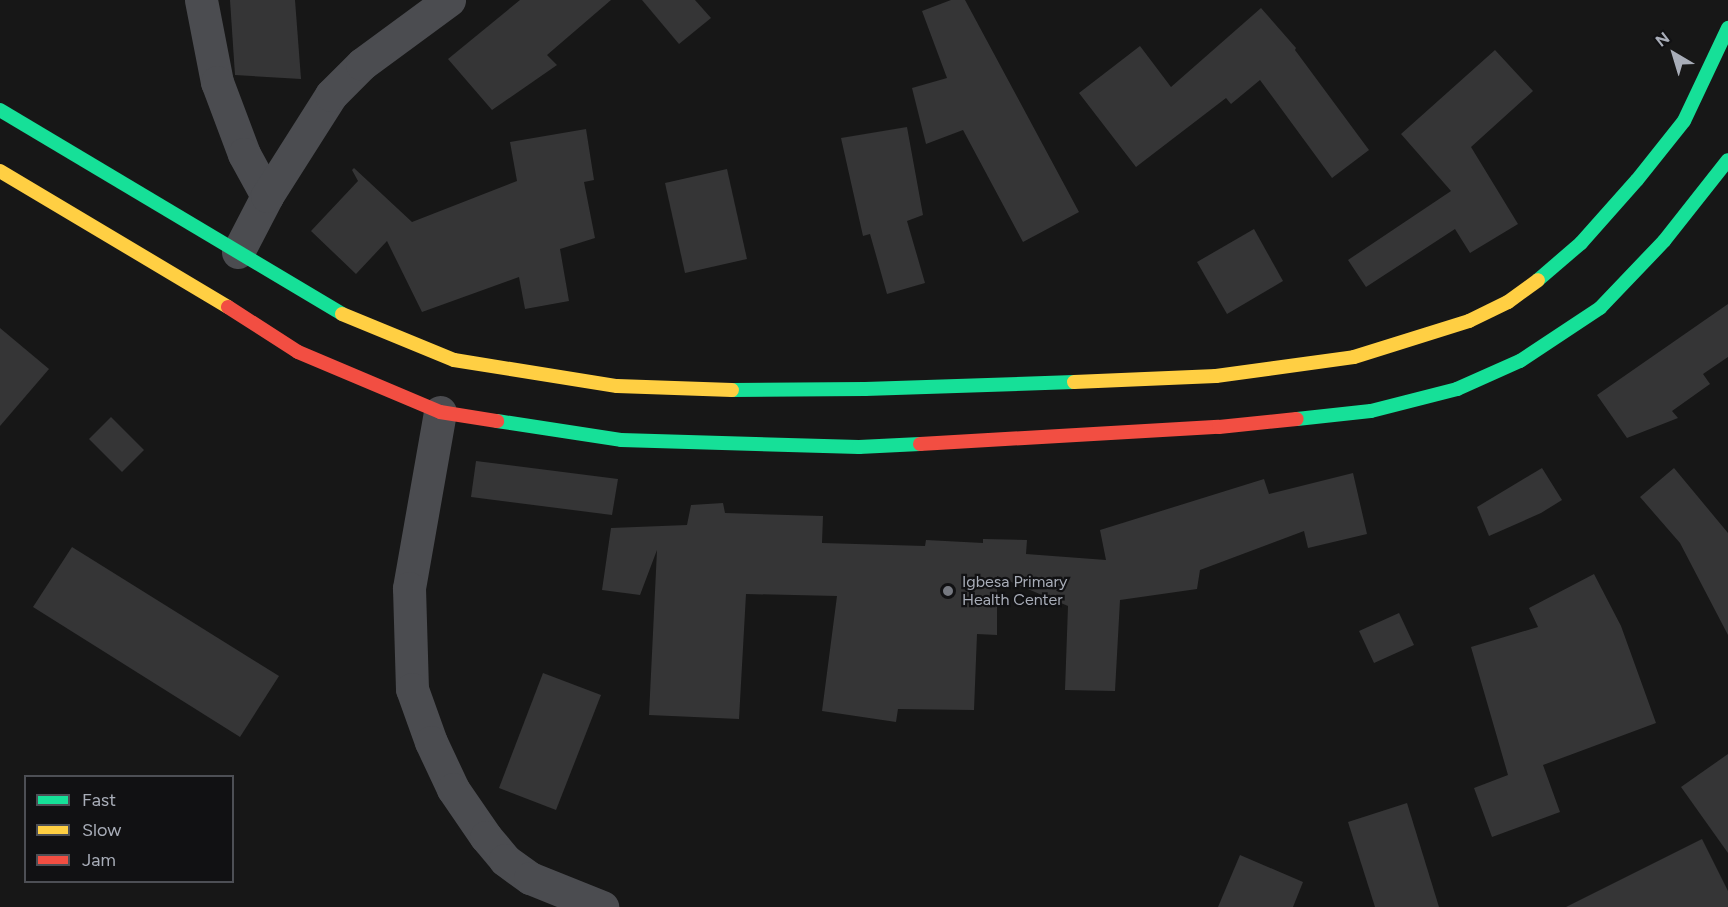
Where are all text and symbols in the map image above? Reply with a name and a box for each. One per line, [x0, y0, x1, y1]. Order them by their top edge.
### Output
north arrow [1644, 24, 1704, 84]
text: N [1652, 28, 1673, 51]
place label: Igbesa Primary Health Center [962, 572, 1067, 610]
marker: Igbesa Primary Health Center [939, 582, 957, 600]
legend [24, 775, 234, 883]
text: Fast [82, 789, 116, 811]
text: Slow [82, 819, 121, 841]
text: Jam [82, 849, 116, 871]

